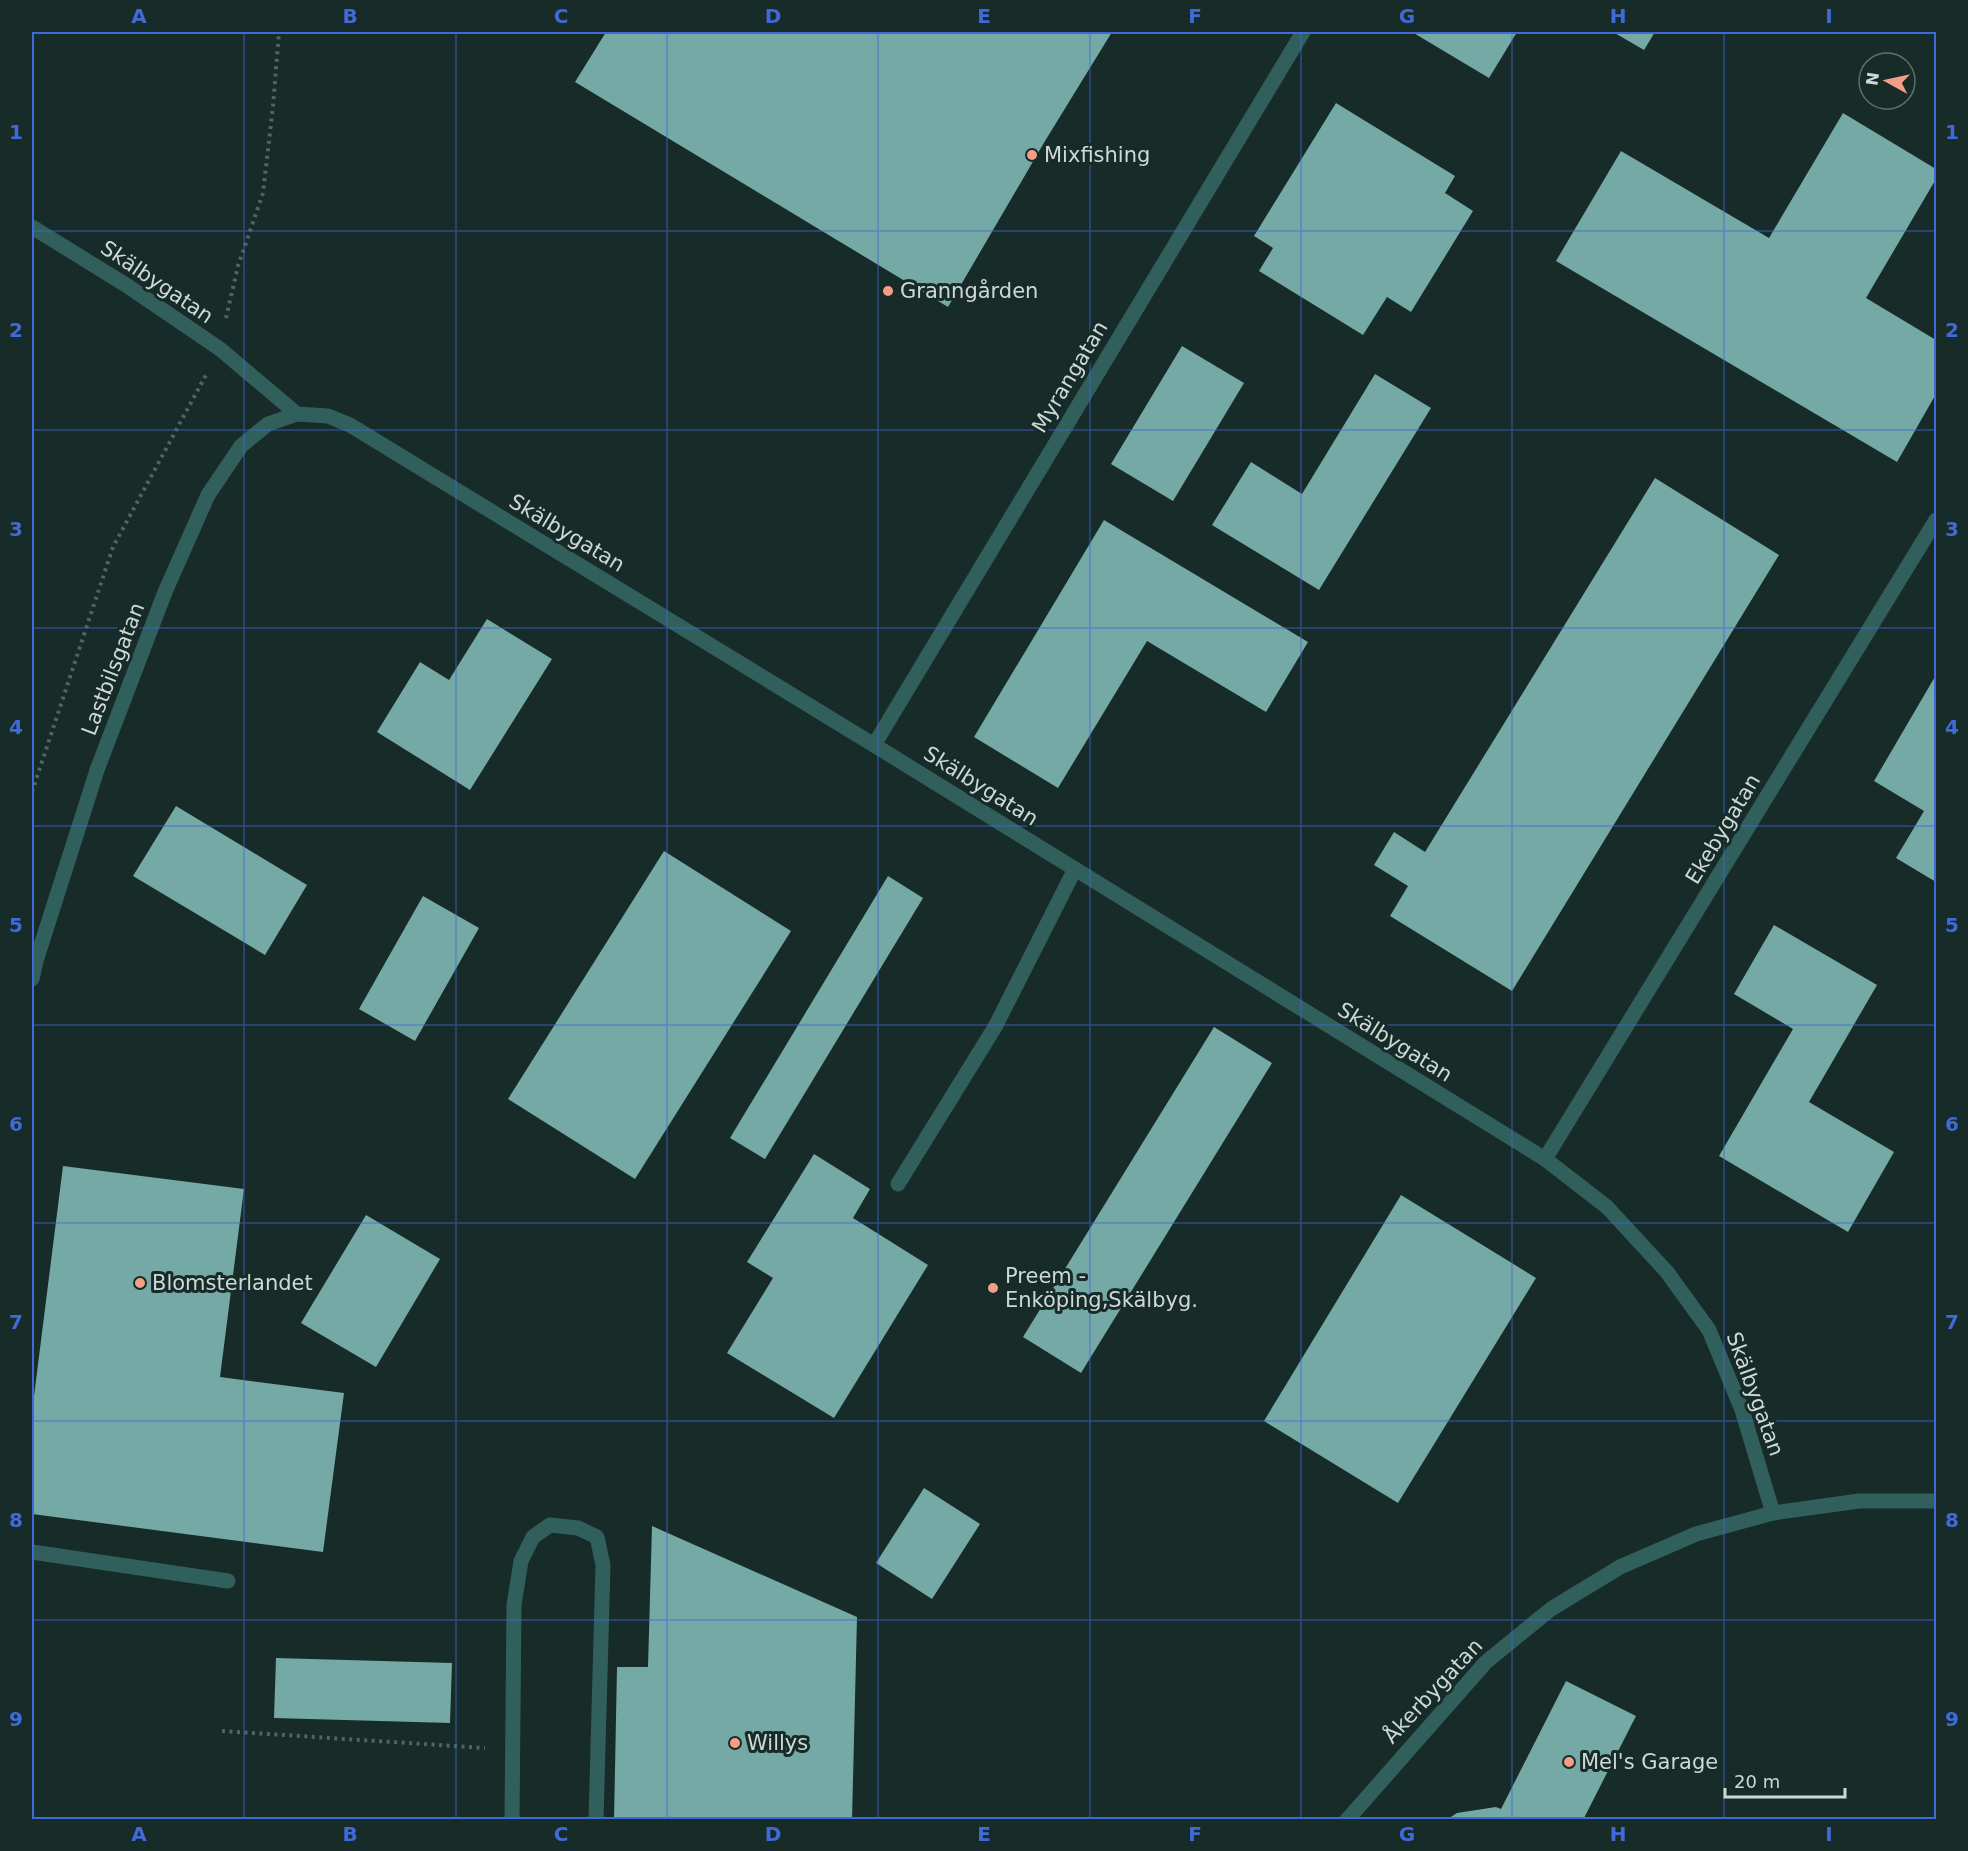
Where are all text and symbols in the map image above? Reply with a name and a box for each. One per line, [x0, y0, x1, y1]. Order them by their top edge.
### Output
text: A [131, 4, 147, 28]
text: B [342, 4, 358, 28]
text: C [554, 4, 568, 28]
text: D [765, 4, 781, 28]
text: E [977, 4, 991, 28]
text: F [1188, 4, 1202, 28]
text: G [1399, 4, 1415, 28]
text: H [1610, 4, 1626, 28]
text: I [1825, 4, 1833, 28]
north arrow [1857, 51, 1917, 111]
text: N [1862, 71, 1883, 87]
text: 1 [9, 120, 23, 144]
text: 1 [1945, 120, 1959, 144]
place label: Mixfishing [1044, 143, 1150, 167]
marker: Mixfishing [1025, 148, 1039, 162]
street label: Skälbygatan [96, 236, 218, 328]
place label: Granngården [900, 278, 1038, 303]
marker: Granngården [881, 284, 895, 298]
street label: Myrangatan [1027, 317, 1113, 437]
text: 2 [9, 318, 23, 342]
text: 2 [1945, 318, 1959, 342]
street label: Skälbygatan [505, 489, 629, 577]
text: 3 [9, 517, 23, 541]
text: 3 [1945, 517, 1959, 541]
street label: Lastbilsgatan [77, 599, 149, 739]
text: 4 [9, 715, 23, 739]
text: 4 [1945, 715, 1959, 739]
street label: Skälbygatan [919, 741, 1043, 831]
street label: Ekebygatan [1681, 770, 1765, 888]
text: 5 [9, 913, 23, 937]
text: 5 [1945, 913, 1959, 937]
street label: Skälbygatan [1333, 997, 1457, 1087]
text: 6 [9, 1112, 23, 1136]
text: 6 [1945, 1112, 1959, 1136]
place label: Preem - Enköping,Skälbyg. [1005, 1264, 1198, 1312]
place label: Blomsterlandet [152, 1271, 313, 1295]
marker: Blomsterlandet [133, 1276, 147, 1290]
marker: Preem - Enköping,Skälbyg. [986, 1281, 1000, 1295]
text: 7 [9, 1310, 23, 1334]
text: 7 [1945, 1310, 1959, 1334]
street label: Skälbygatan [1721, 1329, 1789, 1459]
text: 8 [9, 1508, 23, 1532]
text: 8 [1945, 1508, 1959, 1532]
street label: Åkerbygatan [1377, 1633, 1487, 1748]
text: 9 [9, 1707, 23, 1731]
text: 9 [1945, 1707, 1959, 1731]
place label: Willys [747, 1731, 808, 1755]
marker: Willys [728, 1736, 742, 1750]
place label: Mel's Garage [1581, 1750, 1718, 1774]
marker: Mel's Garage [1562, 1755, 1576, 1769]
scale bar [1725, 1761, 1845, 1799]
text: 20 m [1734, 1771, 1780, 1792]
text: A [131, 1822, 147, 1846]
text: B [342, 1822, 358, 1846]
text: C [554, 1822, 568, 1846]
text: D [765, 1822, 781, 1846]
text: E [977, 1822, 991, 1846]
text: F [1188, 1822, 1202, 1846]
text: G [1399, 1822, 1415, 1846]
text: H [1610, 1822, 1626, 1846]
text: I [1825, 1822, 1833, 1846]

